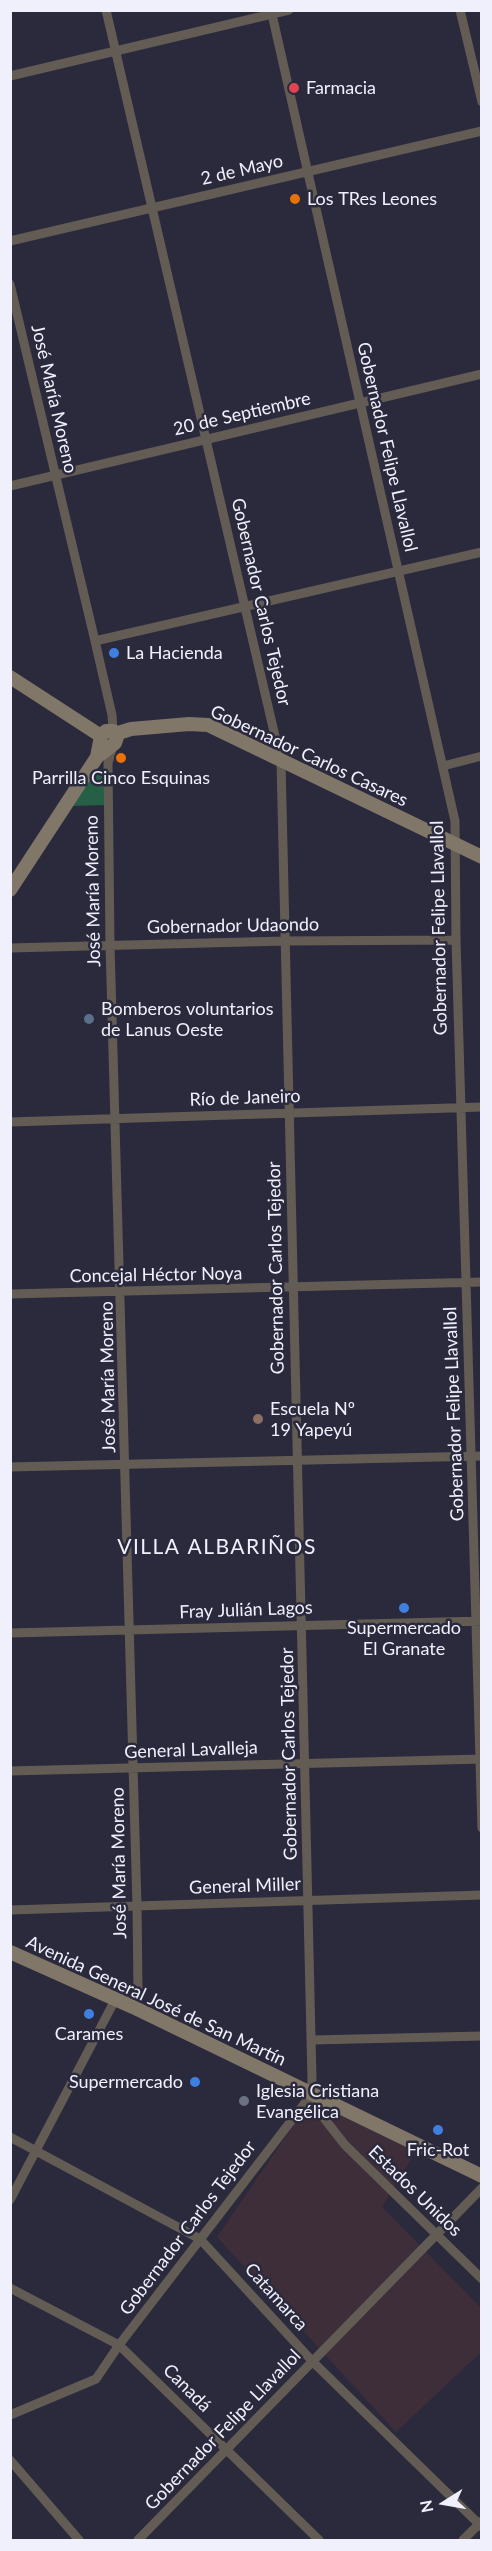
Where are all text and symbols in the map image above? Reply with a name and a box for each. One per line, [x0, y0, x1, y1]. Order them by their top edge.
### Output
place label: Farmacia [306, 77, 376, 99]
marker: Farmacia [287, 81, 301, 95]
street label: 2 de Mayo [199, 150, 285, 190]
place label: Los TRes Leones [307, 188, 437, 210]
marker: Los TRes Leones [288, 192, 302, 206]
street label: José María Moreno [26, 323, 82, 475]
street label: Gobernador Felipe Llavallol [352, 340, 422, 554]
street label: 20 de Septiembre [171, 388, 313, 440]
street label: Gobernador Carlos Tejedor [227, 496, 295, 708]
place label: La Hacienda [126, 642, 223, 664]
marker: La Hacienda [107, 646, 121, 660]
street label: Gobernador Carlos Casares [207, 701, 411, 811]
marker: Parrilla Cinco Esquinas [114, 751, 128, 765]
place label: Parrilla Cinco Esquinas [32, 767, 210, 789]
street label: José María Moreno [81, 815, 105, 967]
street label: Gobernador Felipe Llavallol [426, 820, 452, 1036]
street label: Gobernador Udaondo [147, 914, 319, 938]
place label: Bomberos voluntarios de Lanus Oeste [101, 998, 274, 1040]
marker: Bomberos voluntarios de Lanus Oeste [82, 1012, 96, 1026]
street label: Río de Janeiro [189, 1085, 301, 1111]
street label: Gobernador Carlos Tejedor [263, 1161, 289, 1375]
street label: Concejal Héctor Noya [69, 1263, 243, 1287]
street label: José María Moreno [96, 1301, 120, 1453]
street label: Gobernador Felipe Llavallol [439, 1306, 469, 1522]
place label: Escuela Nº 19 Yapeyú [270, 1398, 355, 1440]
marker: Escuela Nº 19 Yapeyú [251, 1412, 265, 1426]
district label: VILLA ALBARIÑOS [117, 1534, 317, 1560]
street label: Fray Julián Lagos [179, 1597, 313, 1623]
marker: Supermercado El Granate [397, 1601, 411, 1615]
place label: Supermercado El Granate [347, 1617, 461, 1660]
street label: Gobernador Carlos Tejedor [276, 1647, 302, 1861]
street label: General Lavalleja [124, 1737, 258, 1763]
street label: José María Moreno [107, 1787, 131, 1939]
street label: General Miller [189, 1873, 301, 1899]
street label: Avenida General José de San Martín [23, 1931, 289, 2071]
marker: Carames [82, 2007, 96, 2021]
place label: Carames [55, 2023, 123, 2045]
place label: Supermercado [69, 2071, 183, 2093]
marker: Supermercado [188, 2075, 202, 2089]
place label: Iglesia Cristiana Evangélica [256, 2080, 379, 2122]
marker: Iglesia Cristiana Evangélica [237, 2094, 251, 2108]
marker: Fric-Rot [431, 2123, 445, 2137]
street label: Gobernador Carlos Tejedor [115, 2137, 261, 2319]
place label: Fric-Rot [407, 2139, 469, 2161]
street label: Estados Unidos [364, 2141, 466, 2241]
street label: Catamarca [240, 2259, 312, 2335]
street label: Gobernador Felipe Llavallol [141, 2345, 305, 2515]
street label: Canadá [159, 2360, 215, 2416]
north arrow [414, 2473, 474, 2533]
text: N [415, 2499, 436, 2514]

